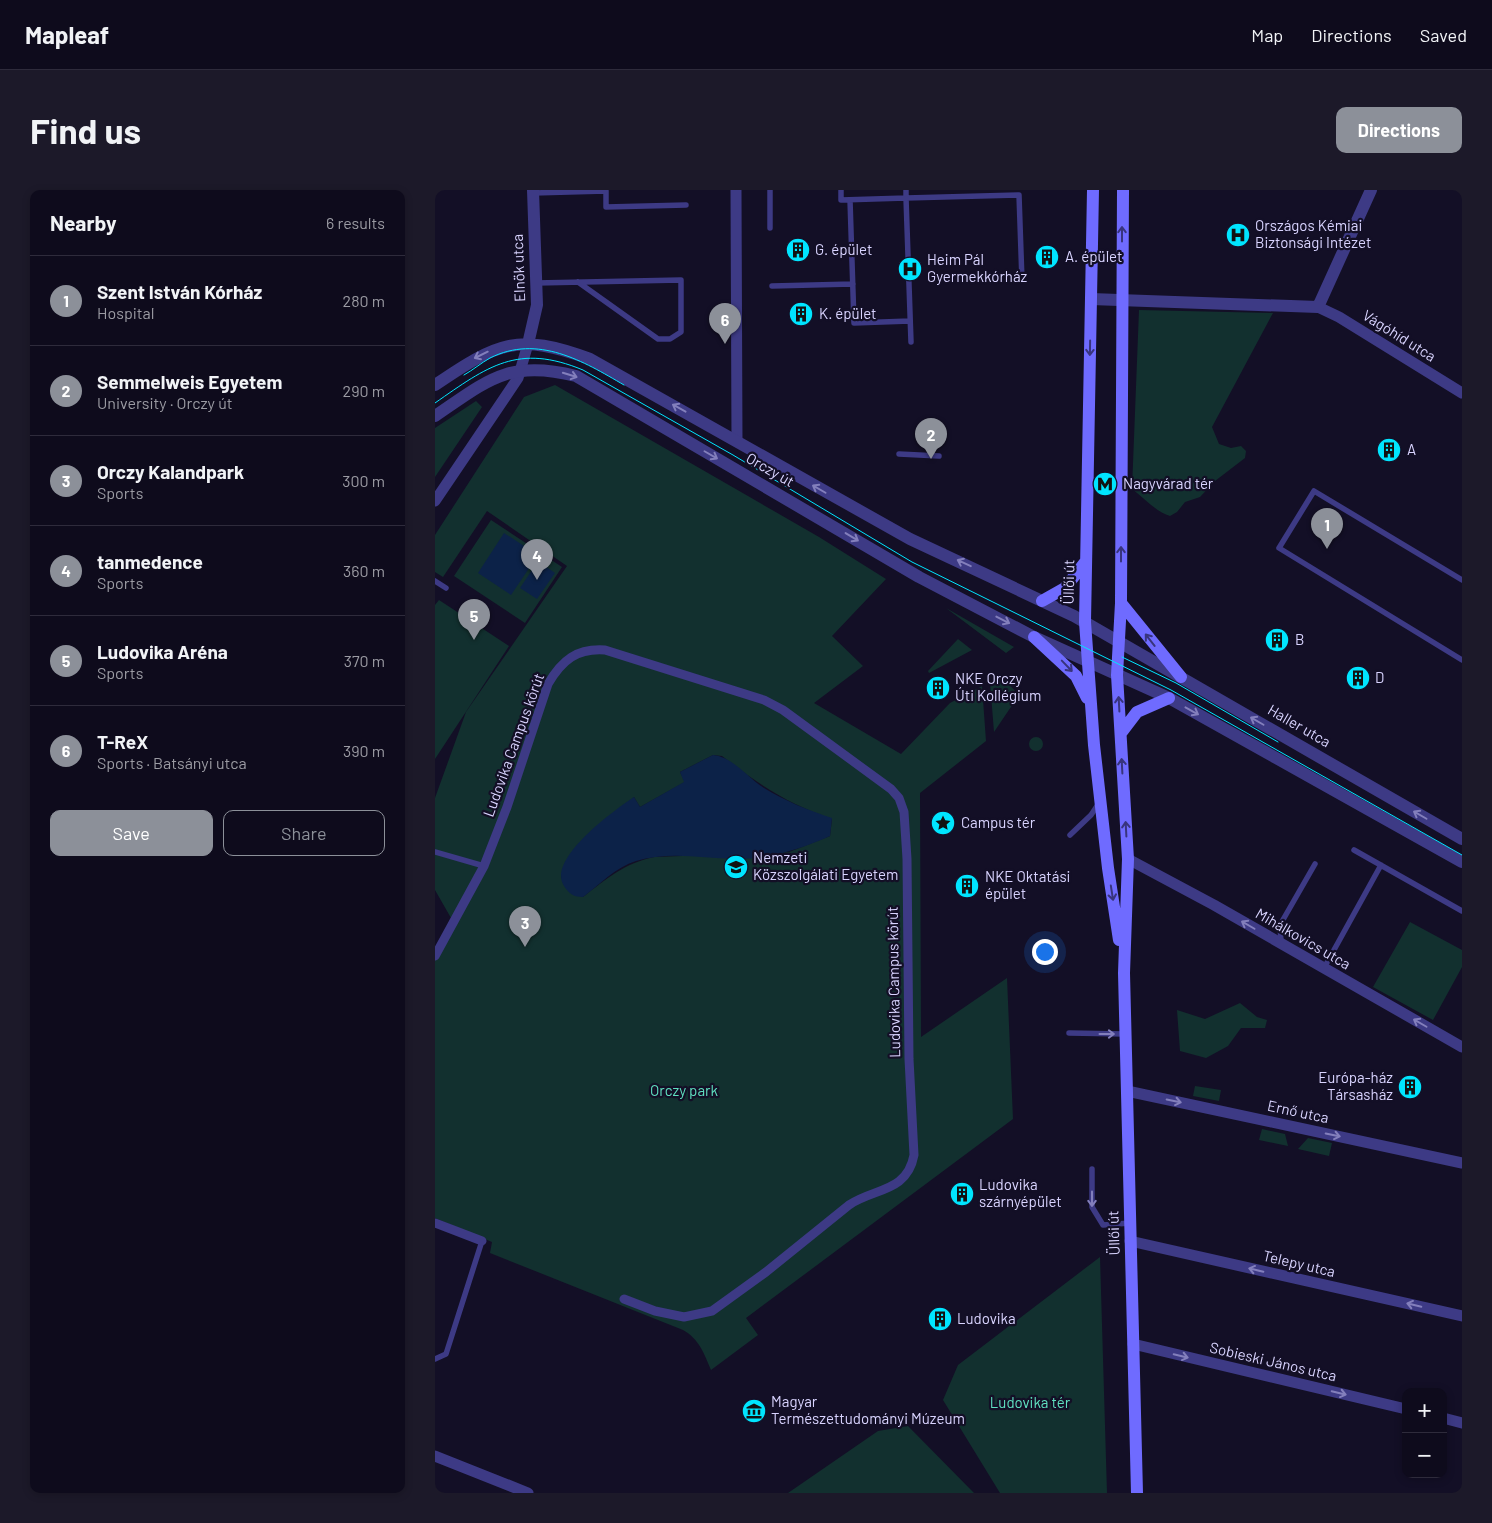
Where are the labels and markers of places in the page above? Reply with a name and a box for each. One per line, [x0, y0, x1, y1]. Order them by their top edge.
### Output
place label: Országos Kémiai Biztonsági Intézet [1255, 216, 1371, 251]
hospital icon: Országos Kémiai Biztonsági Intézet [1225, 222, 1251, 248]
building icon: G. épület [785, 237, 811, 263]
place label: G. épület [815, 240, 872, 258]
building icon: A. épület [1034, 244, 1060, 270]
place label: A. épület [1065, 247, 1122, 265]
place label: Heim Pál Gyermekkórház [927, 250, 1028, 285]
hospital icon: Heim Pál Gyermekkórház [897, 256, 923, 282]
building icon: K. épület [788, 301, 814, 327]
pin: 6 [709, 303, 741, 344]
place label: K. épület [819, 304, 877, 322]
pin: 2 [915, 418, 947, 459]
building icon: A [1376, 437, 1402, 463]
place label: A [1407, 440, 1416, 458]
metro station icon: Nagyvárad tér [1092, 471, 1118, 497]
place label: Nagyvárad tér [1123, 474, 1214, 492]
pin: 1 [1311, 508, 1343, 549]
pin: 4 [521, 539, 553, 580]
pin: 5 [458, 599, 490, 640]
building icon: B [1264, 627, 1290, 653]
place label: B [1295, 630, 1304, 648]
building icon: D [1345, 665, 1371, 691]
place label: D [1375, 668, 1384, 686]
place label: NKE Orczy Úti Kollégium [955, 669, 1041, 704]
building icon: NKE Orczy Úti Kollégium [925, 675, 951, 701]
place icon: Campus tér [930, 810, 956, 836]
place label: Campus tér [961, 813, 1036, 831]
place label: Nemzeti Közszolgálati Egyetem [753, 848, 898, 883]
school or university icon: Nemzeti Közszolgálati Egyetem [723, 854, 749, 880]
place label: NKE Oktatási épület [985, 867, 1070, 902]
building icon: NKE Oktatási épület [954, 873, 980, 899]
pin: 3 [509, 906, 541, 947]
place label: Európa-ház Társasház [1318, 1068, 1393, 1103]
building icon: Európa-ház Társasház [1397, 1074, 1423, 1100]
place label: Ludovika szárnyépület [979, 1175, 1062, 1210]
building icon: Ludovika szárnyépület [949, 1181, 975, 1207]
building icon: Ludovika [927, 1306, 953, 1332]
place label: Ludovika [957, 1309, 1016, 1327]
place label: Magyar Természettudományi Múzeum [771, 1392, 965, 1427]
museum icon: Magyar Természettudományi Múzeum [741, 1398, 767, 1424]

